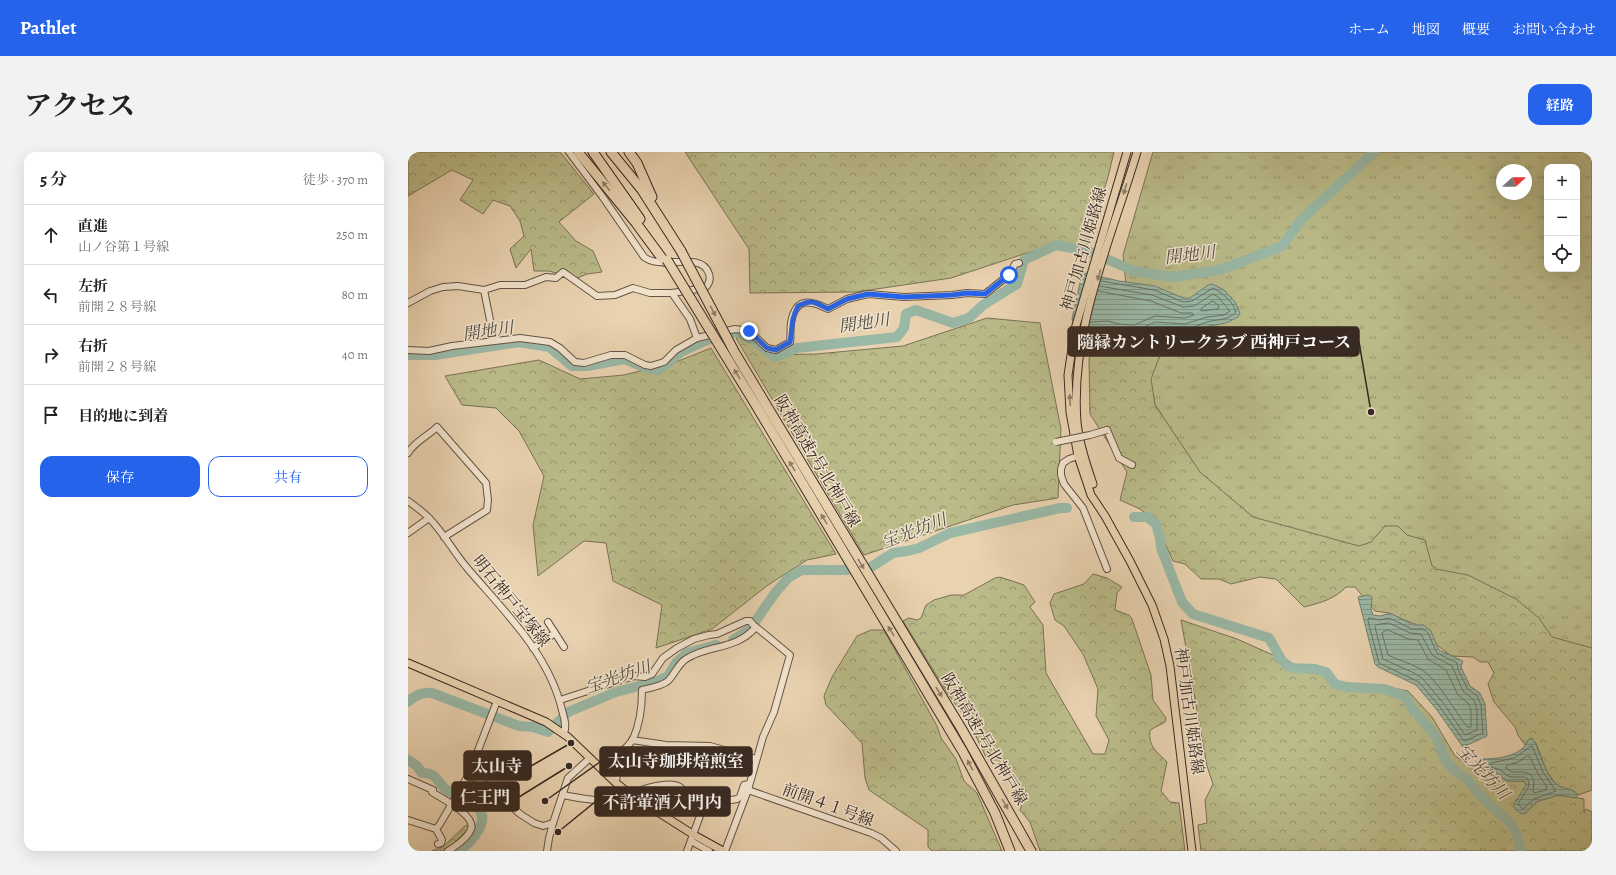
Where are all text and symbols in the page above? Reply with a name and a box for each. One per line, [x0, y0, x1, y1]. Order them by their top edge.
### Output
text: Pathlet [20, 15, 76, 41]
text: ホーム [1348, 20, 1390, 39]
text: 地図 [1412, 20, 1440, 39]
text: 概要 [1462, 20, 1490, 39]
text: お問い合わせ [1512, 20, 1596, 39]
button: 経路 [1528, 84, 1592, 125]
text: アクセス [24, 87, 135, 125]
north arrow [1496, 164, 1532, 200]
map controls [1544, 164, 1580, 272]
button: + [1544, 164, 1580, 200]
text: 5 分 [40, 168, 67, 191]
text: 徒歩 · 370 m [303, 171, 368, 188]
one-way arrow [601, 180, 610, 191]
one-way arrow [1122, 183, 1128, 195]
street label: 神戸加古川姫路線 [1056, 184, 1112, 314]
button: − [1544, 200, 1580, 236]
text: 直進 [78, 216, 108, 236]
icon: ahead [40, 224, 62, 246]
text: 250 m [336, 226, 368, 243]
button: locate [1544, 236, 1580, 272]
text: 山ノ谷第１号線 [78, 238, 169, 255]
water label: 開地川 [1163, 240, 1219, 270]
route start [1000, 266, 1018, 284]
one-way arrow [1096, 269, 1102, 281]
text: 左折 [78, 276, 108, 296]
icon: left [40, 284, 62, 306]
text: 80 m [341, 286, 368, 303]
text: 前開２８号線 [78, 298, 156, 315]
one-way arrow [710, 305, 716, 316]
water label: 開地川 [837, 308, 893, 338]
water label: 開地川 [461, 316, 517, 346]
route end [740, 322, 758, 340]
callout: 隨縁カントリークラブ 西神戸コース [1068, 327, 1359, 356]
text: 隨縁カントリークラブ 西神戸コース [1077, 331, 1351, 354]
text: 右折 [78, 336, 108, 356]
icon: right [40, 344, 62, 366]
text: 40 m [342, 346, 368, 363]
text: 前開２８号線 [78, 358, 156, 375]
one-way arrow [733, 368, 740, 380]
street label: 阪神高速7号北神戸線 [769, 391, 865, 531]
one-way arrow [1066, 394, 1073, 406]
icon: arrive [40, 404, 62, 426]
text: 目的地に到着 [78, 406, 168, 426]
button: 保存 [40, 456, 200, 497]
button: 共有 [208, 456, 368, 497]
one-way arrow [788, 460, 795, 472]
water label: 宝光坊川 [878, 507, 952, 554]
one-way arrow [820, 513, 827, 525]
street label: 明石神戸宝塚線 [467, 551, 555, 651]
one-way arrow [858, 558, 865, 570]
one-way arrow [887, 625, 894, 637]
street label: 神戸加古川姫路線 [1169, 646, 1209, 776]
water label: 宝光坊川 [582, 654, 656, 699]
street label: 阪神高速7号北神戸線 [936, 669, 1032, 809]
one-way arrow [936, 686, 943, 698]
water label: 宝光坊川 [1451, 739, 1516, 806]
callout: 太山寺珈琲焙煎室 [600, 747, 752, 776]
text: 太山寺珈琲焙煎室 [608, 750, 744, 773]
callout: 太山寺 [464, 751, 531, 780]
text: 太山寺 [472, 755, 523, 778]
one-way arrow [966, 759, 973, 771]
street label: 前開４１号線 [779, 778, 877, 832]
callout: 仁王門 [452, 782, 519, 811]
text: 仁王門 [460, 786, 511, 809]
callout: 不許葷酒入門内 [595, 787, 730, 816]
text: 不許葷酒入門内 [603, 791, 722, 814]
one-way arrow [1002, 798, 1009, 810]

